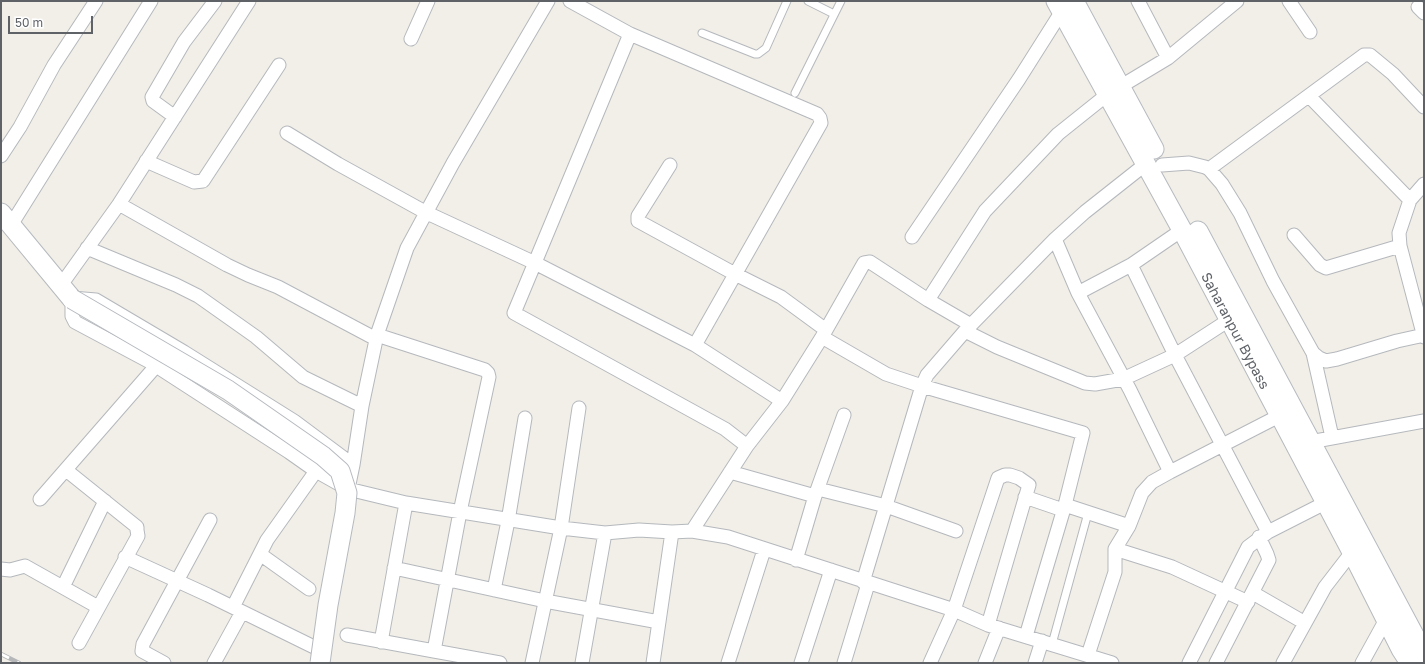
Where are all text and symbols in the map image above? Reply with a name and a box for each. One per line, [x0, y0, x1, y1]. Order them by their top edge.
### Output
scale bar [10, 8, 95, 34]
text: 50 m [15, 15, 43, 30]
street label: Saharanpur Bypass [1197, 270, 1273, 392]

